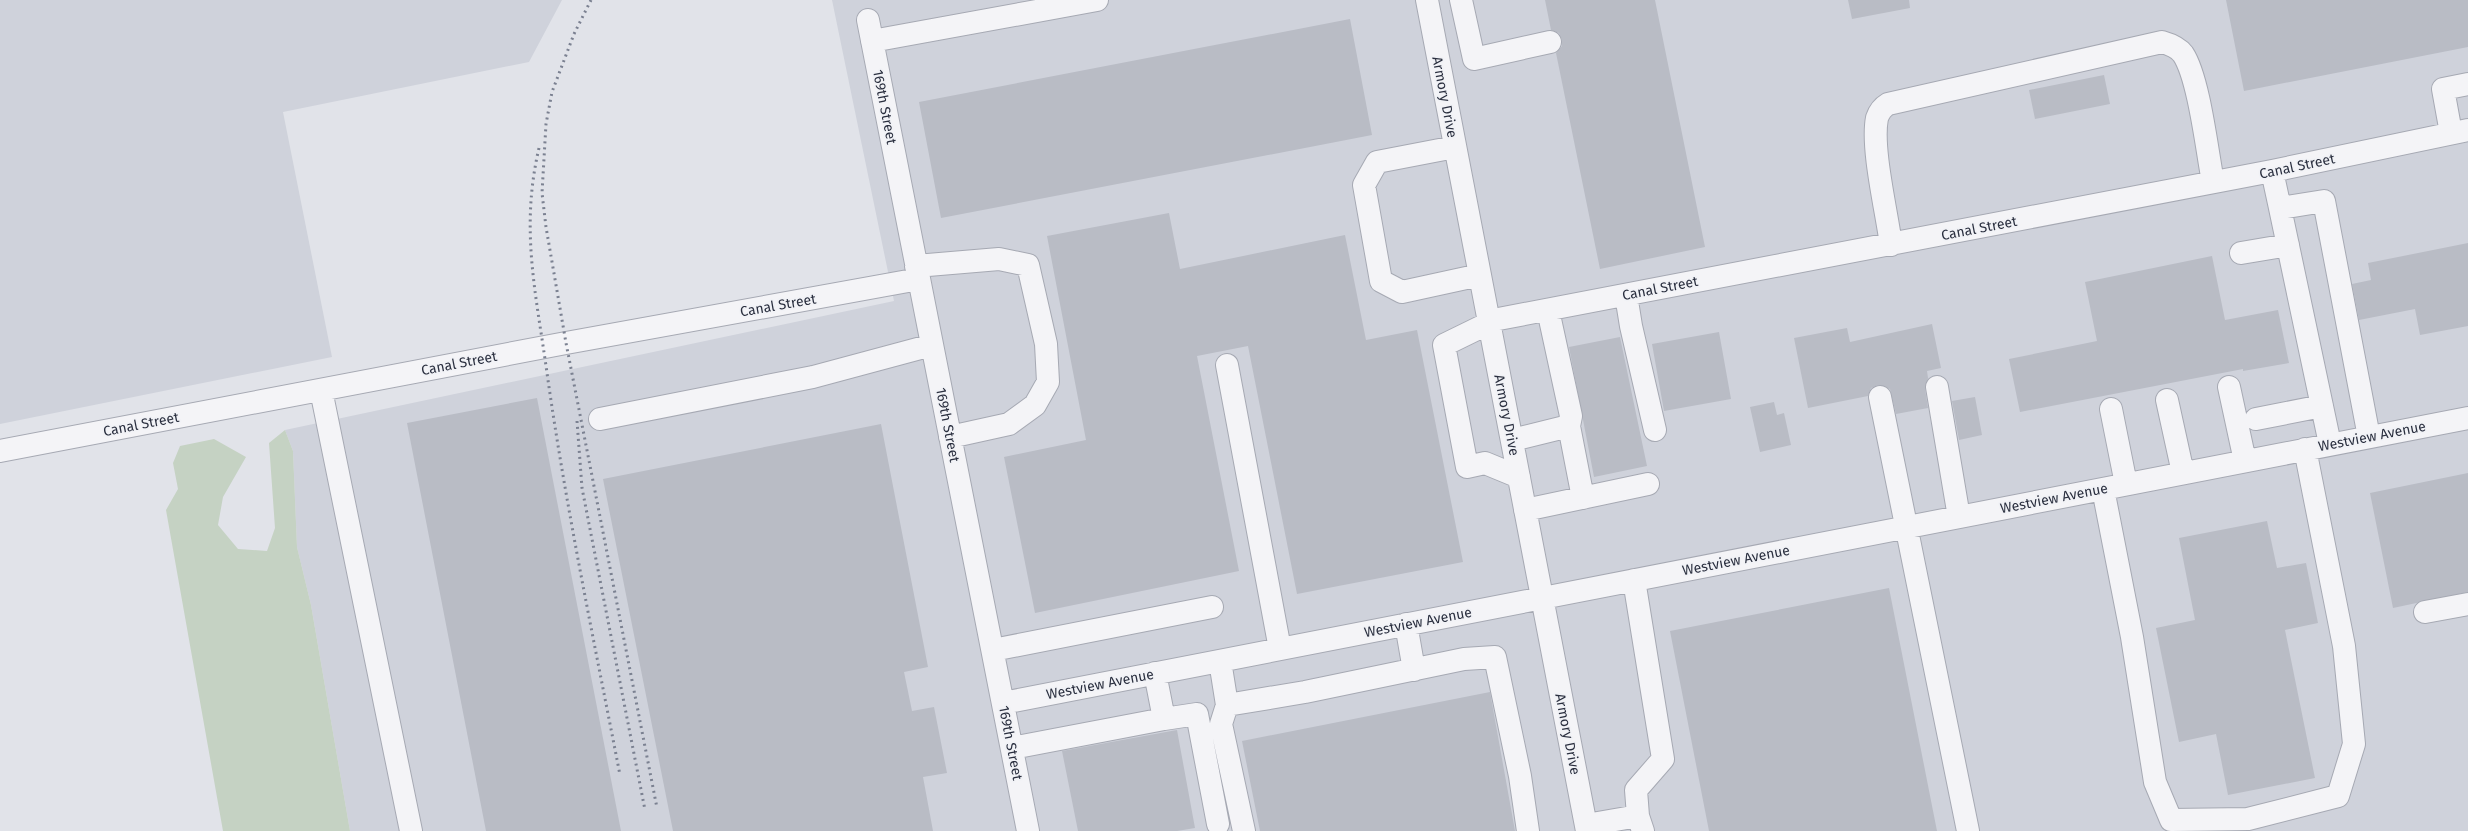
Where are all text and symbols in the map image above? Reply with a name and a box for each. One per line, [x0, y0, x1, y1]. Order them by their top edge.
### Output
street label: Armory Drive [1428, 55, 1461, 139]
street label: 169th Street [869, 68, 900, 147]
street label: Canal Street [2258, 150, 2337, 183]
street label: Canal Street [1940, 213, 2019, 244]
street label: Canal Street [1621, 273, 1700, 304]
street label: Canal Street [739, 290, 818, 321]
street label: Canal Street [420, 348, 499, 379]
street label: Armory Drive [1490, 373, 1523, 457]
street label: 169th Street [932, 386, 963, 465]
street label: Canal Street [102, 409, 181, 440]
street label: Westview Avenue [2317, 418, 2427, 455]
street label: Westview Avenue [1999, 480, 2109, 517]
street label: Westview Avenue [1681, 542, 1791, 579]
street label: Westview Avenue [1363, 604, 1473, 641]
street label: Westview Avenue [1045, 666, 1155, 703]
street label: Armory Drive [1551, 692, 1584, 776]
street label: 169th Street [995, 704, 1026, 783]

